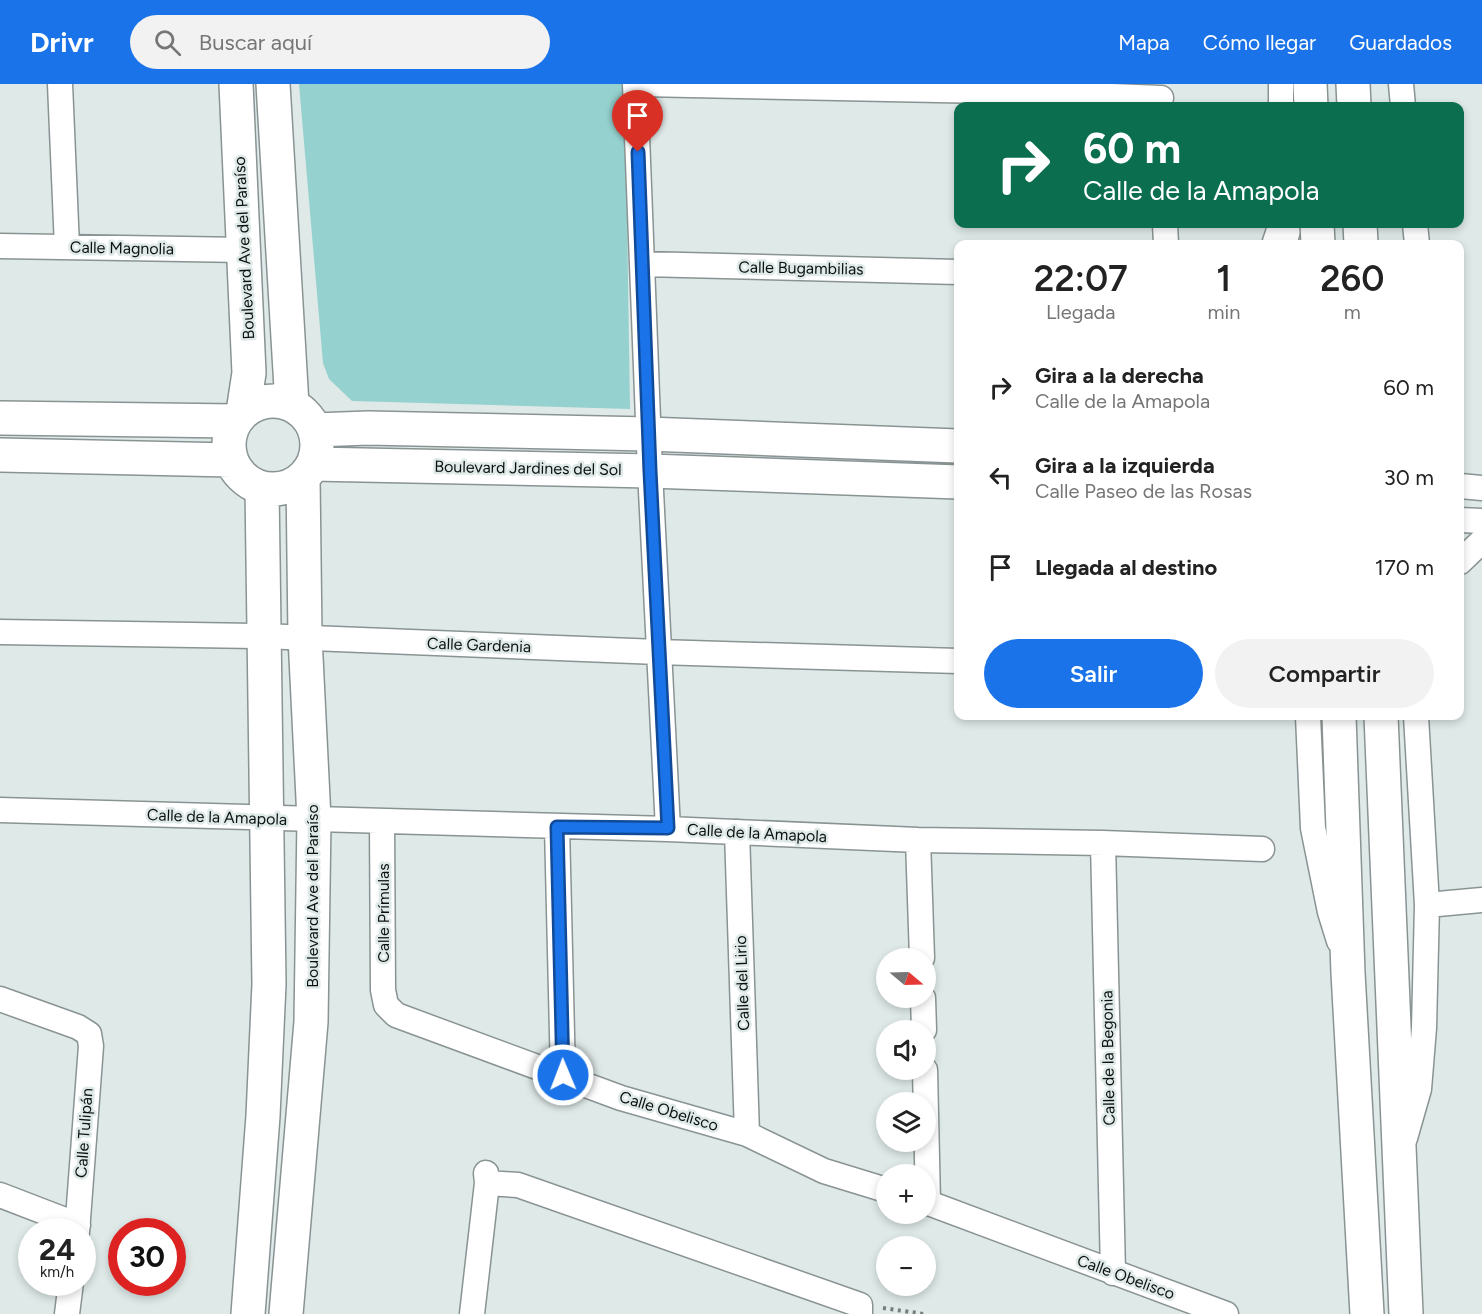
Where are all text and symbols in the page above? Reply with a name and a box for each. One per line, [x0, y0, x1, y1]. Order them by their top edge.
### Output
search box [130, 15, 550, 69]
text: Drivr [30, 25, 94, 59]
icon: search [151, 26, 184, 59]
text: Buscar aquí [199, 29, 312, 56]
text: Mapa [1118, 30, 1170, 55]
text: Cómo llegar [1203, 30, 1316, 55]
text: Guardados [1349, 30, 1452, 55]
pin [612, 90, 663, 152]
icon: arrive [621, 99, 654, 132]
text: 60 m [1083, 123, 1181, 174]
icon: right [984, 126, 1062, 204]
street label: Boulevard Ave del Paraíso [230, 156, 258, 340]
text: Calle de la Amapola [1083, 174, 1320, 207]
street label: Calle Magnolia [70, 238, 174, 258]
street label: Calle Bugambilias [738, 257, 864, 279]
text: 22:07 [1034, 257, 1128, 300]
text: 1 [1216, 257, 1231, 300]
text: 260 [1320, 257, 1384, 300]
text: Llegada [1046, 300, 1116, 324]
text: min [1207, 300, 1240, 324]
text: m [1344, 300, 1361, 324]
text: Gira a la derecha [1035, 362, 1204, 389]
icon: right [984, 371, 1017, 404]
text: 60 m [1383, 374, 1434, 401]
text: Calle de la Amapola [1035, 389, 1210, 413]
text: Gira a la izquierda [1035, 452, 1215, 479]
street label: Boulevard Jardines del Sol [434, 457, 622, 479]
icon: left [984, 461, 1017, 494]
text: 30 m [1384, 464, 1434, 491]
text: Calle Paseo de las Rosas [1035, 479, 1252, 503]
icon: arrive [984, 551, 1017, 584]
text: Llegada al destino [1035, 554, 1217, 581]
text: 170 m [1375, 554, 1434, 581]
street label: Calle Gardenia [427, 634, 531, 656]
button: Salir [984, 639, 1203, 708]
button: Compartir [1215, 639, 1434, 708]
street label: Boulevard Ave del Paraíso [303, 804, 322, 988]
street label: Calle de la Amapola [147, 805, 287, 829]
street label: Calle de la Amapola [687, 820, 827, 846]
street label: Calle Prímulas [374, 863, 393, 963]
street label: Calle del Lirio [731, 935, 753, 1031]
north arrow [876, 948, 936, 1008]
map controls [876, 948, 936, 1296]
street label: Calle de la Begonia [1097, 990, 1119, 1126]
button: sound [876, 1020, 936, 1080]
position arrow [531, 1043, 595, 1107]
street label: Calle Tulipán [71, 1087, 97, 1179]
street label: Calle Obelisco [617, 1087, 721, 1135]
button: layers [876, 1092, 936, 1152]
button: + [876, 1164, 936, 1224]
speed limit sign: 30 [108, 1218, 186, 1296]
text: 24 [39, 1231, 75, 1268]
button: − [876, 1236, 936, 1296]
street label: Calle Obelisco [1075, 1251, 1177, 1303]
text: km/h [40, 1263, 74, 1281]

